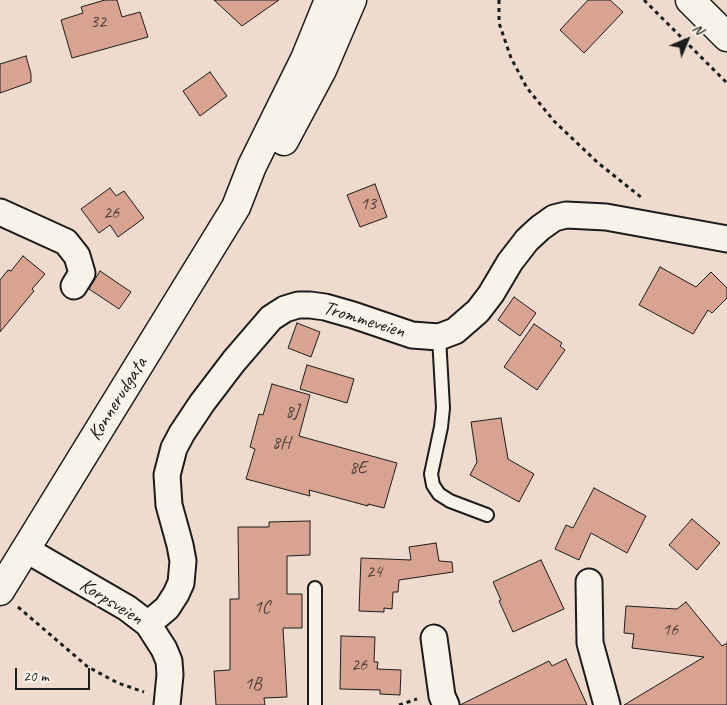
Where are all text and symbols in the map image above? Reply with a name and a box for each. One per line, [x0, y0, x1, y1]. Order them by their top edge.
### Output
house number: 32 [90, 11, 106, 33]
north arrow [662, 15, 712, 65]
text: N [689, 20, 707, 38]
house number: 13 [360, 193, 376, 215]
house number: 26 [103, 202, 119, 224]
street label: Trommeveien [320, 296, 408, 344]
street label: Konnerudgata [83, 353, 153, 445]
house number: 8J [285, 401, 299, 423]
house number: 8H [272, 432, 290, 454]
house number: 8E [349, 457, 367, 479]
house number: 24 [366, 561, 382, 583]
street label: Korpsveien [75, 573, 147, 631]
house number: 1C [254, 596, 270, 618]
house number: 16 [662, 619, 678, 641]
house number: 26 [351, 654, 367, 676]
scale bar [18, 658, 92, 690]
text: 20 m [23, 667, 49, 686]
house number: 1B [244, 673, 262, 695]

